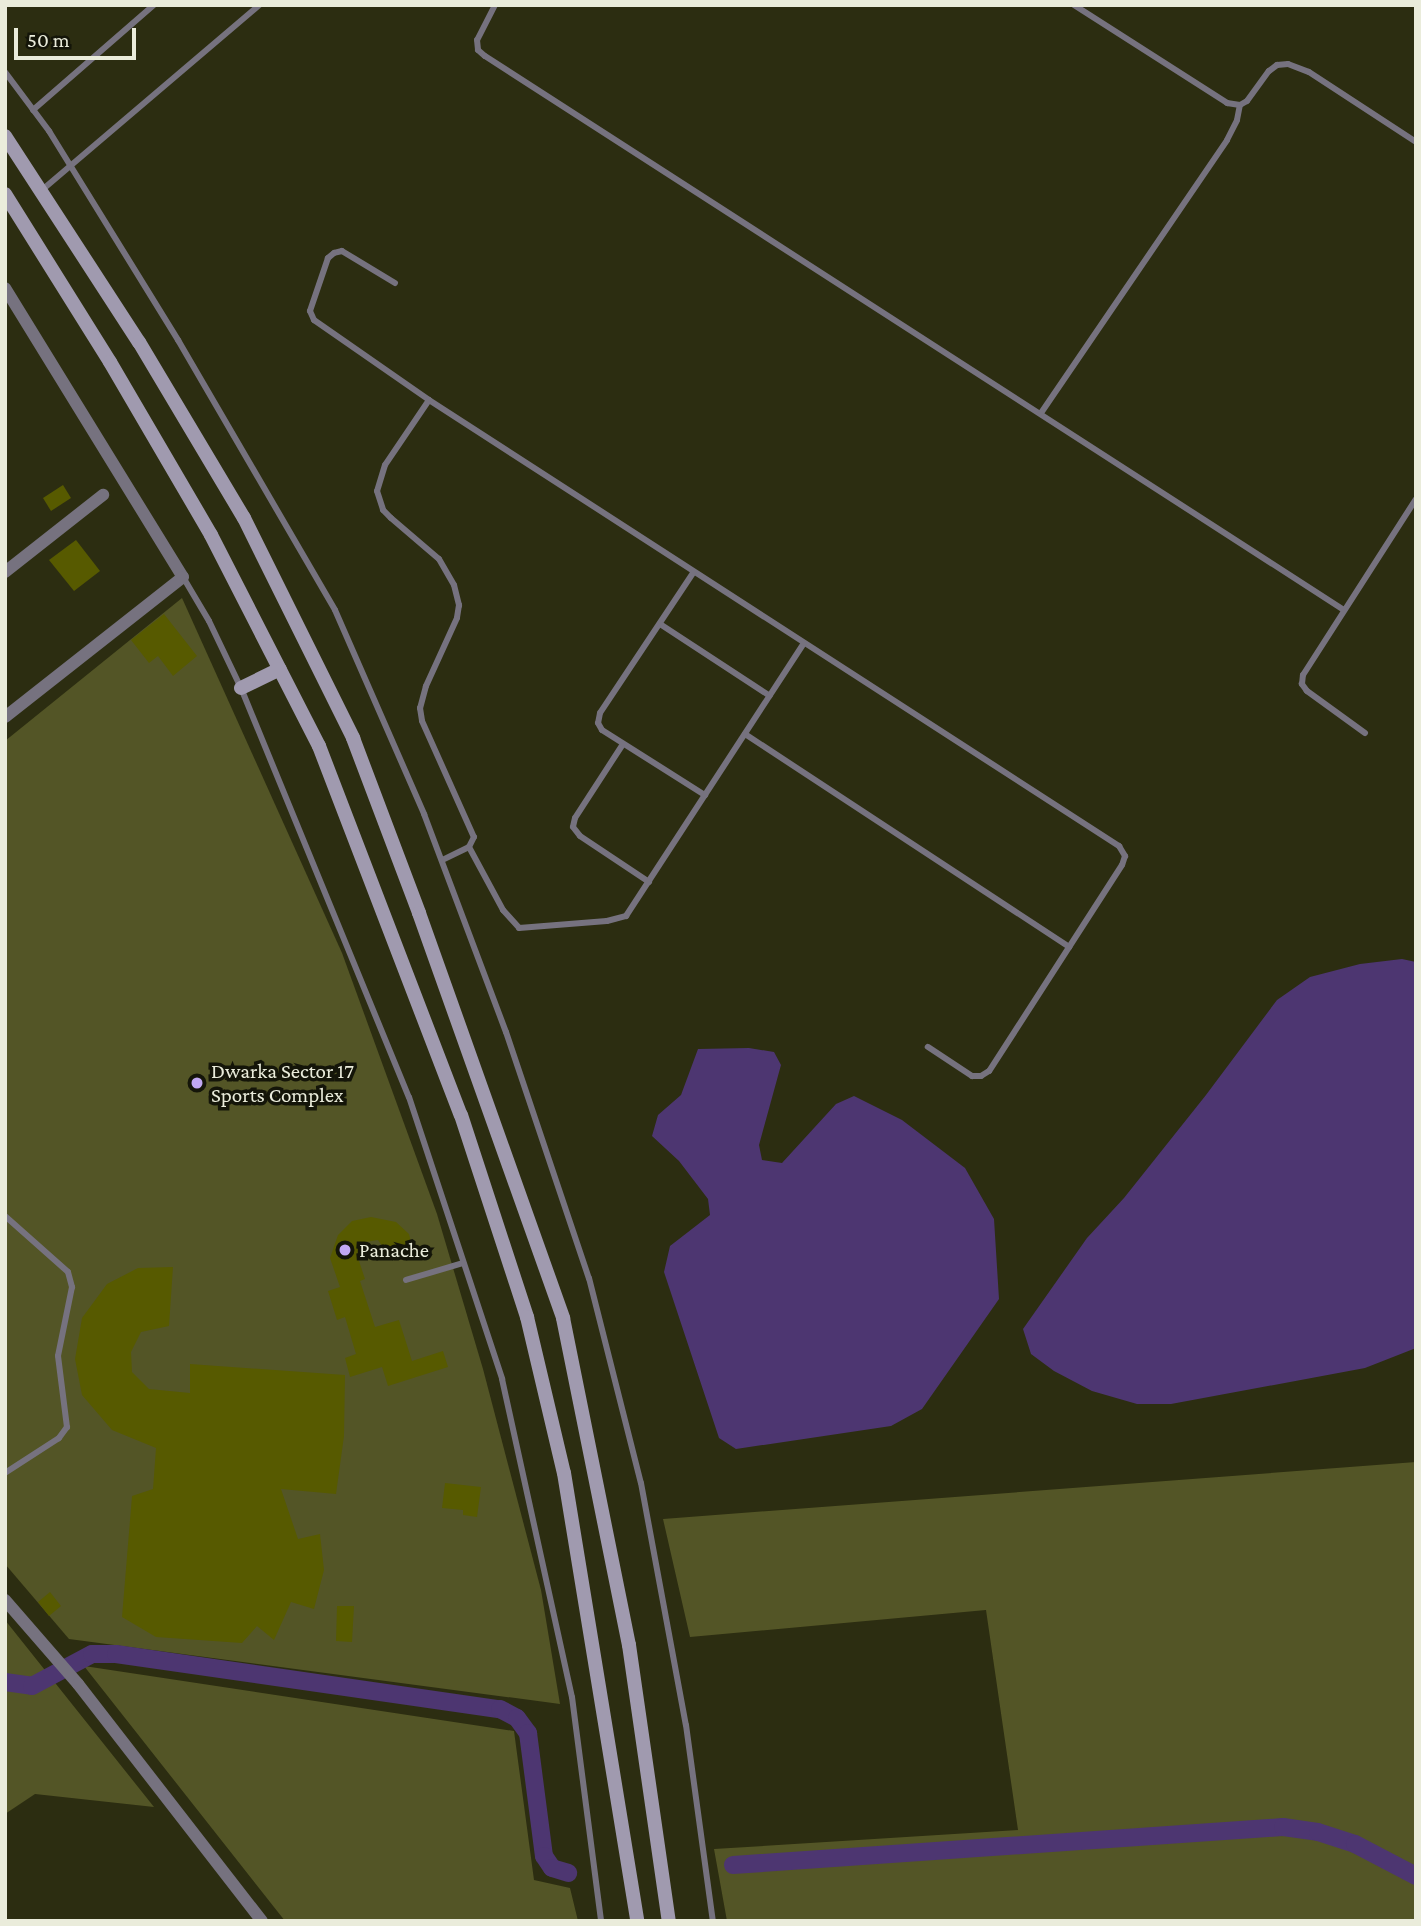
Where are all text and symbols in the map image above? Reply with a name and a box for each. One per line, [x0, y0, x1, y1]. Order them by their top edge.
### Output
scale bar [18, 14, 140, 58]
text: 50 m [27, 28, 70, 52]
place label: Dwarka Sector 17 Sports Complex [211, 1058, 354, 1108]
marker: Dwarka Sector 17 Sports Complex [189, 1075, 205, 1091]
place label: Panache [359, 1237, 429, 1263]
marker: Panache [337, 1242, 353, 1258]

